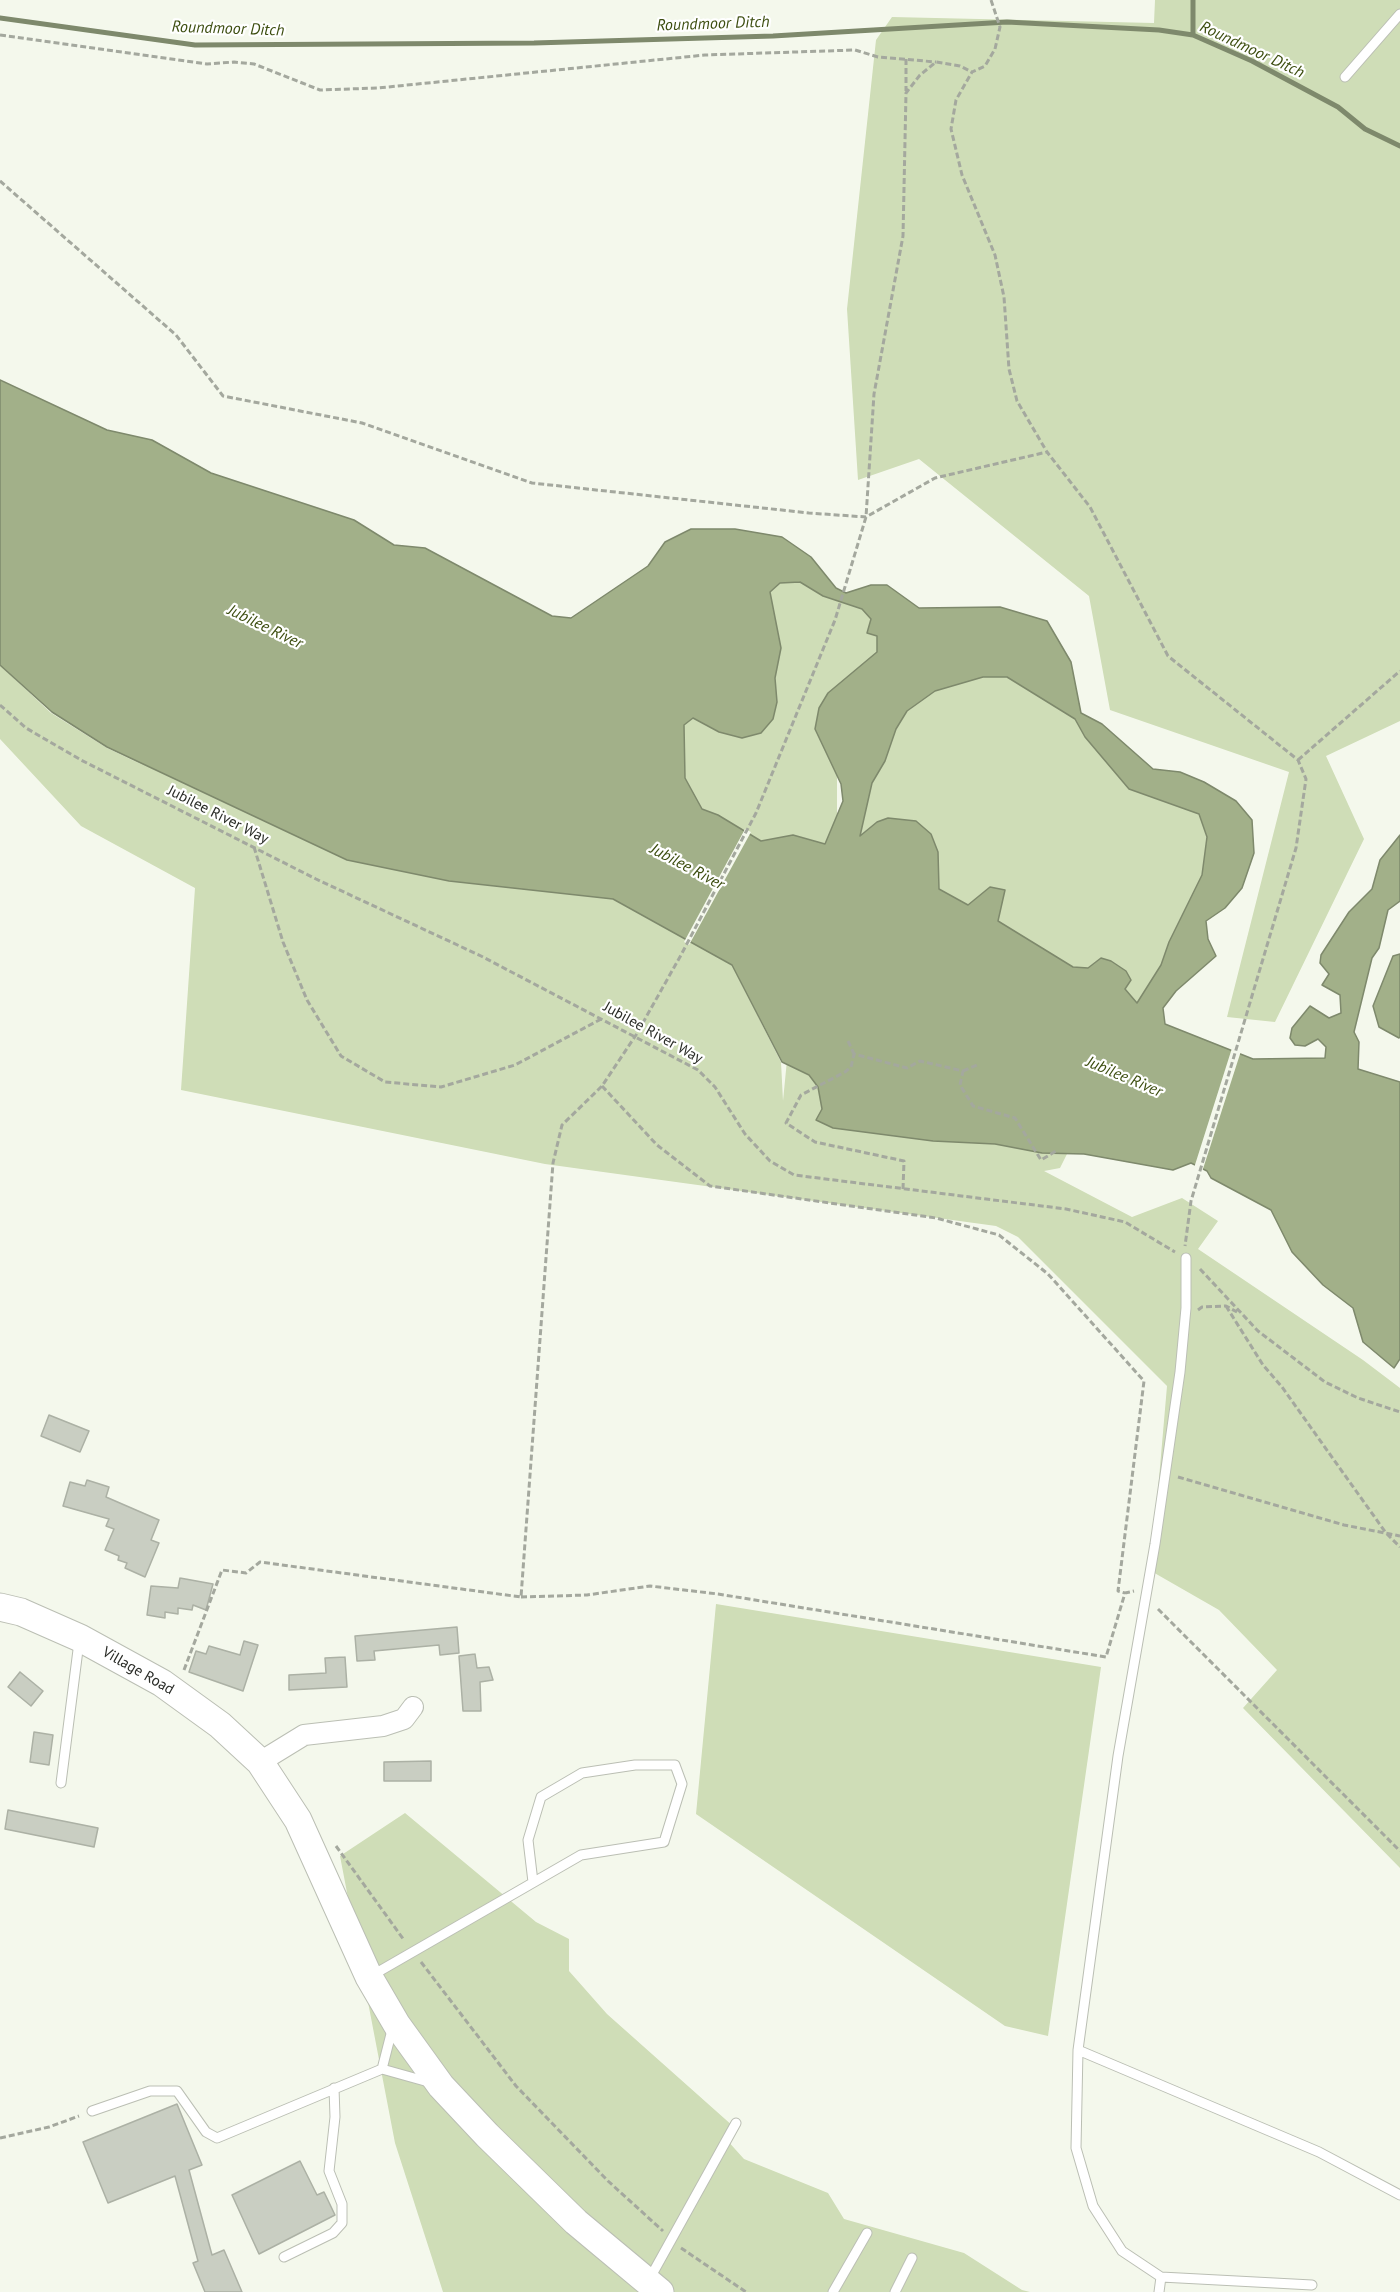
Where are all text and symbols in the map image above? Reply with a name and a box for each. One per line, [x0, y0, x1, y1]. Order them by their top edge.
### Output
water label: Roundmoor Ditch [656, 12, 770, 36]
water label: Roundmoor Ditch [171, 17, 285, 41]
water label: Roundmoor Ditch [1197, 17, 1307, 83]
water label: Jubilee River [224, 601, 306, 653]
street label: Jubilee River Way [164, 782, 272, 848]
water label: Jubilee River [647, 840, 727, 894]
street label: Jubilee River Way [600, 998, 706, 1068]
water label: Jubilee River [1083, 1052, 1165, 1102]
street label: Village Road [99, 1643, 177, 1699]

